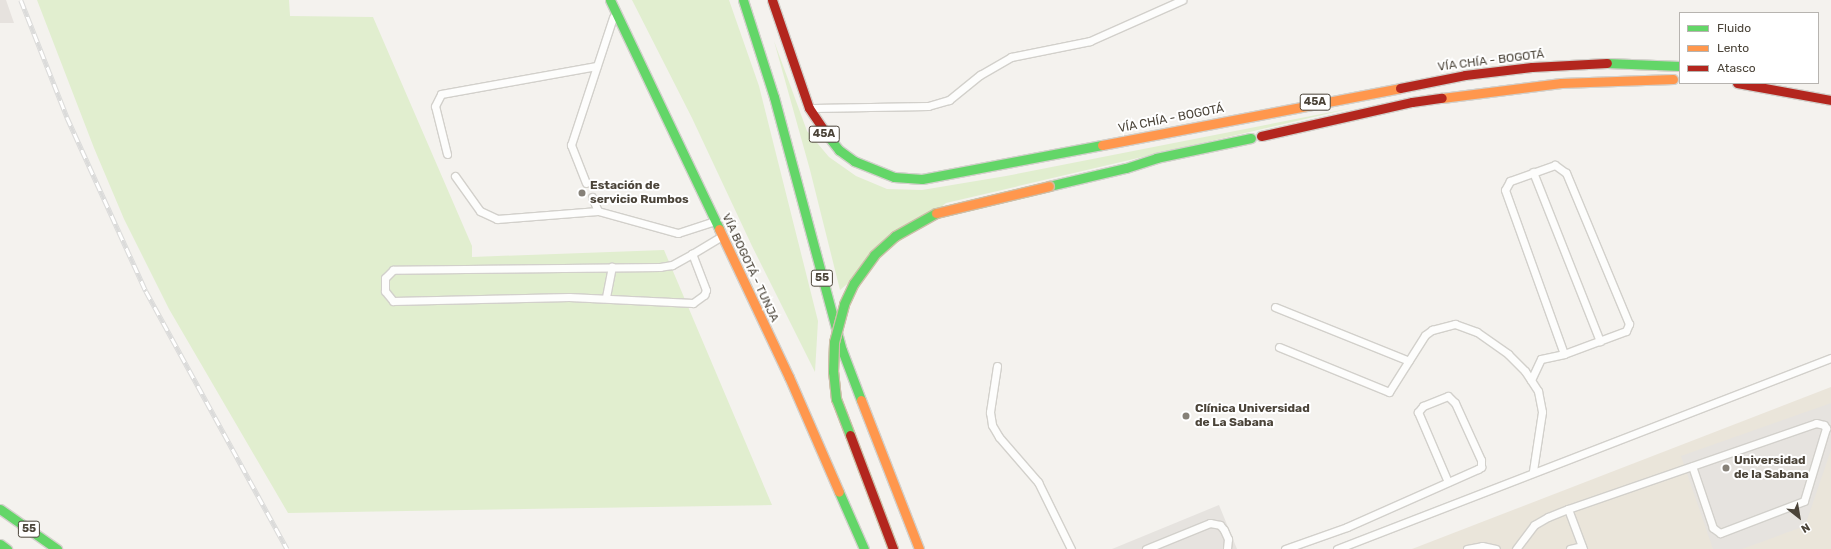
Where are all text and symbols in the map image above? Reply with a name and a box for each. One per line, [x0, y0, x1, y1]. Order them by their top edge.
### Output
legend [1679, 12, 1819, 84]
text: Fluido [1717, 21, 1751, 35]
text: Lento [1717, 41, 1749, 55]
street label: VÍA CHÍA - BOGOTÁ [1437, 47, 1545, 75]
text: Atasco [1717, 61, 1756, 75]
road number: 45A [1299, 93, 1331, 111]
street label: VÍA CHÍA - BOGOTÁ [1117, 102, 1225, 136]
road number: 45A [808, 125, 840, 143]
place label: Estación de servicio Rumbos [590, 179, 689, 207]
marker: Estación de servicio Rumbos [577, 188, 587, 198]
street label: VÍA BOGOTÁ - TUNJA [718, 211, 782, 325]
road number: 55 [810, 269, 834, 287]
place label: Clínica Universidad de La Sabana [1195, 402, 1310, 430]
marker: Clínica Universidad de La Sabana [1180, 410, 1192, 422]
place label: Universidad de la Sabana [1734, 454, 1809, 482]
marker: Universidad de la Sabana [1721, 463, 1731, 473]
north arrow [1779, 497, 1819, 537]
road number: 55 [17, 520, 41, 538]
text: N [1799, 520, 1812, 535]

